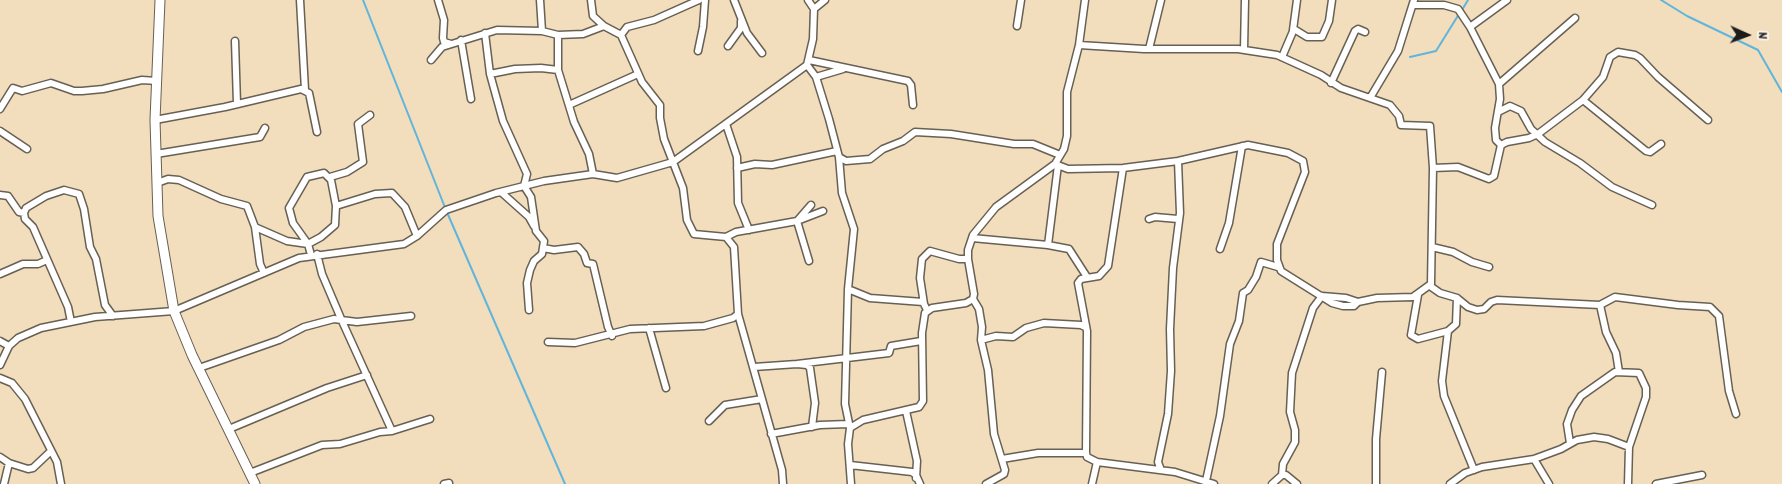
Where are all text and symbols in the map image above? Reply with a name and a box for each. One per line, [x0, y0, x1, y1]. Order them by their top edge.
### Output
north arrow [1722, 10, 1772, 60]
text: N [1752, 32, 1772, 39]

